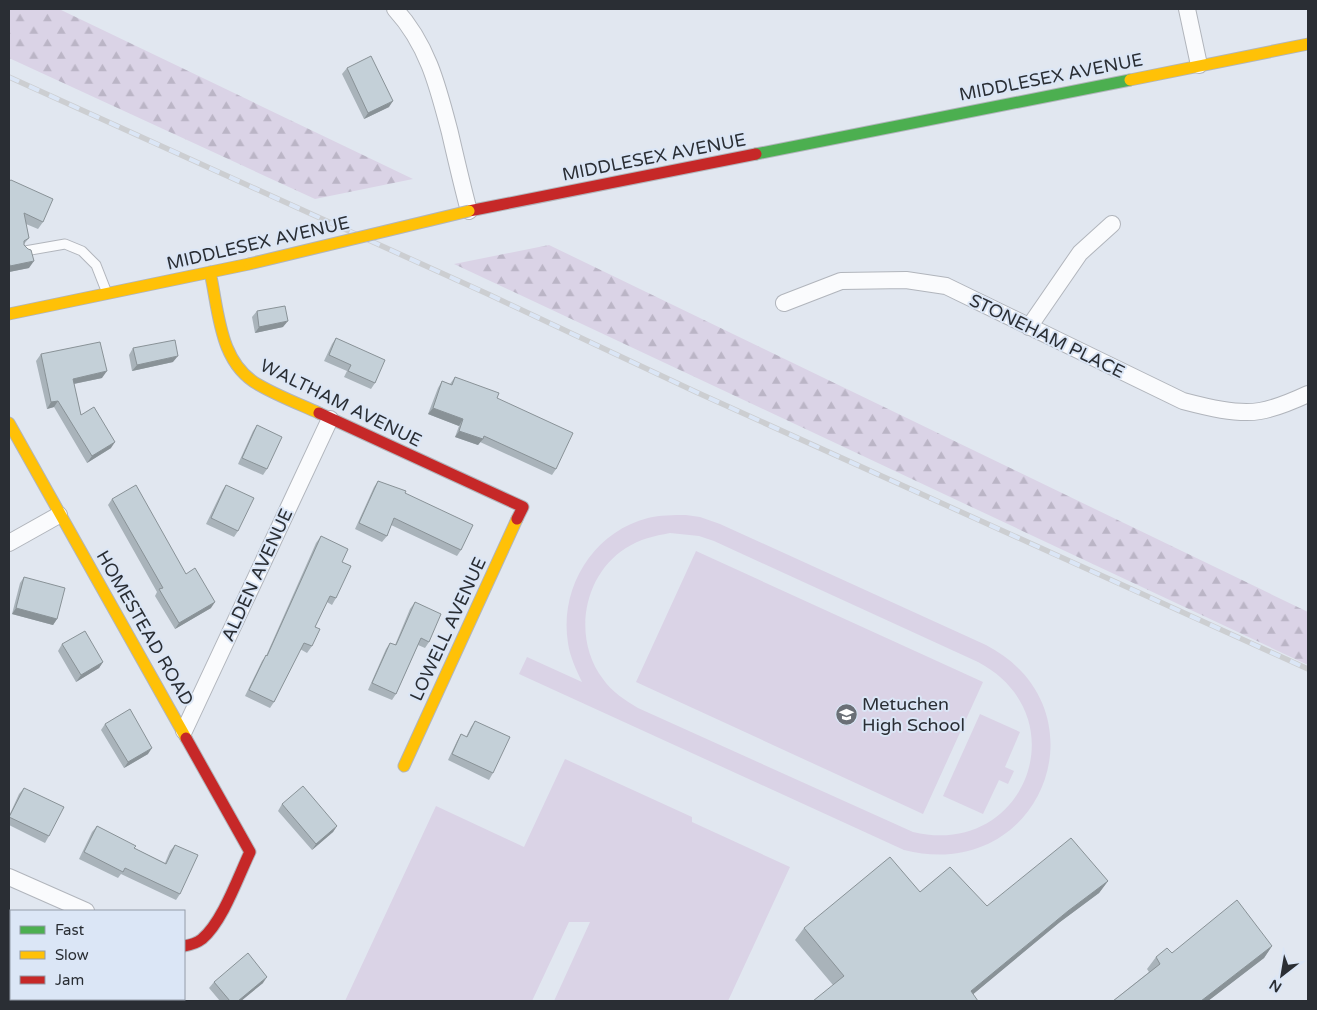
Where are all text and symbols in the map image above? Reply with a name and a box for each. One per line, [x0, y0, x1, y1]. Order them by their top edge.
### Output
street label: MIDDLESEX AVENUE [957, 48, 1145, 106]
street label: MIDDLESEX AVENUE [560, 128, 748, 186]
street label: MIDDLESEX AVENUE [164, 211, 352, 275]
street label: STONEHAM PLACE [966, 289, 1128, 383]
street label: WALTHAM AVENUE [257, 354, 425, 452]
street label: ALDEN AVENUE [217, 505, 297, 645]
street label: HOMESTEAD ROAD [92, 546, 198, 710]
street label: LOWELL AVENUE [405, 554, 491, 704]
place label: Metuchen High School [862, 693, 965, 736]
school or university icon: Metuchen High School [834, 702, 858, 726]
legend [10, 910, 185, 1000]
text: Fast [55, 921, 85, 939]
text: Slow [55, 946, 89, 964]
north arrow [1257, 950, 1307, 1000]
text: Jam [55, 971, 84, 989]
text: N [1266, 976, 1285, 996]

